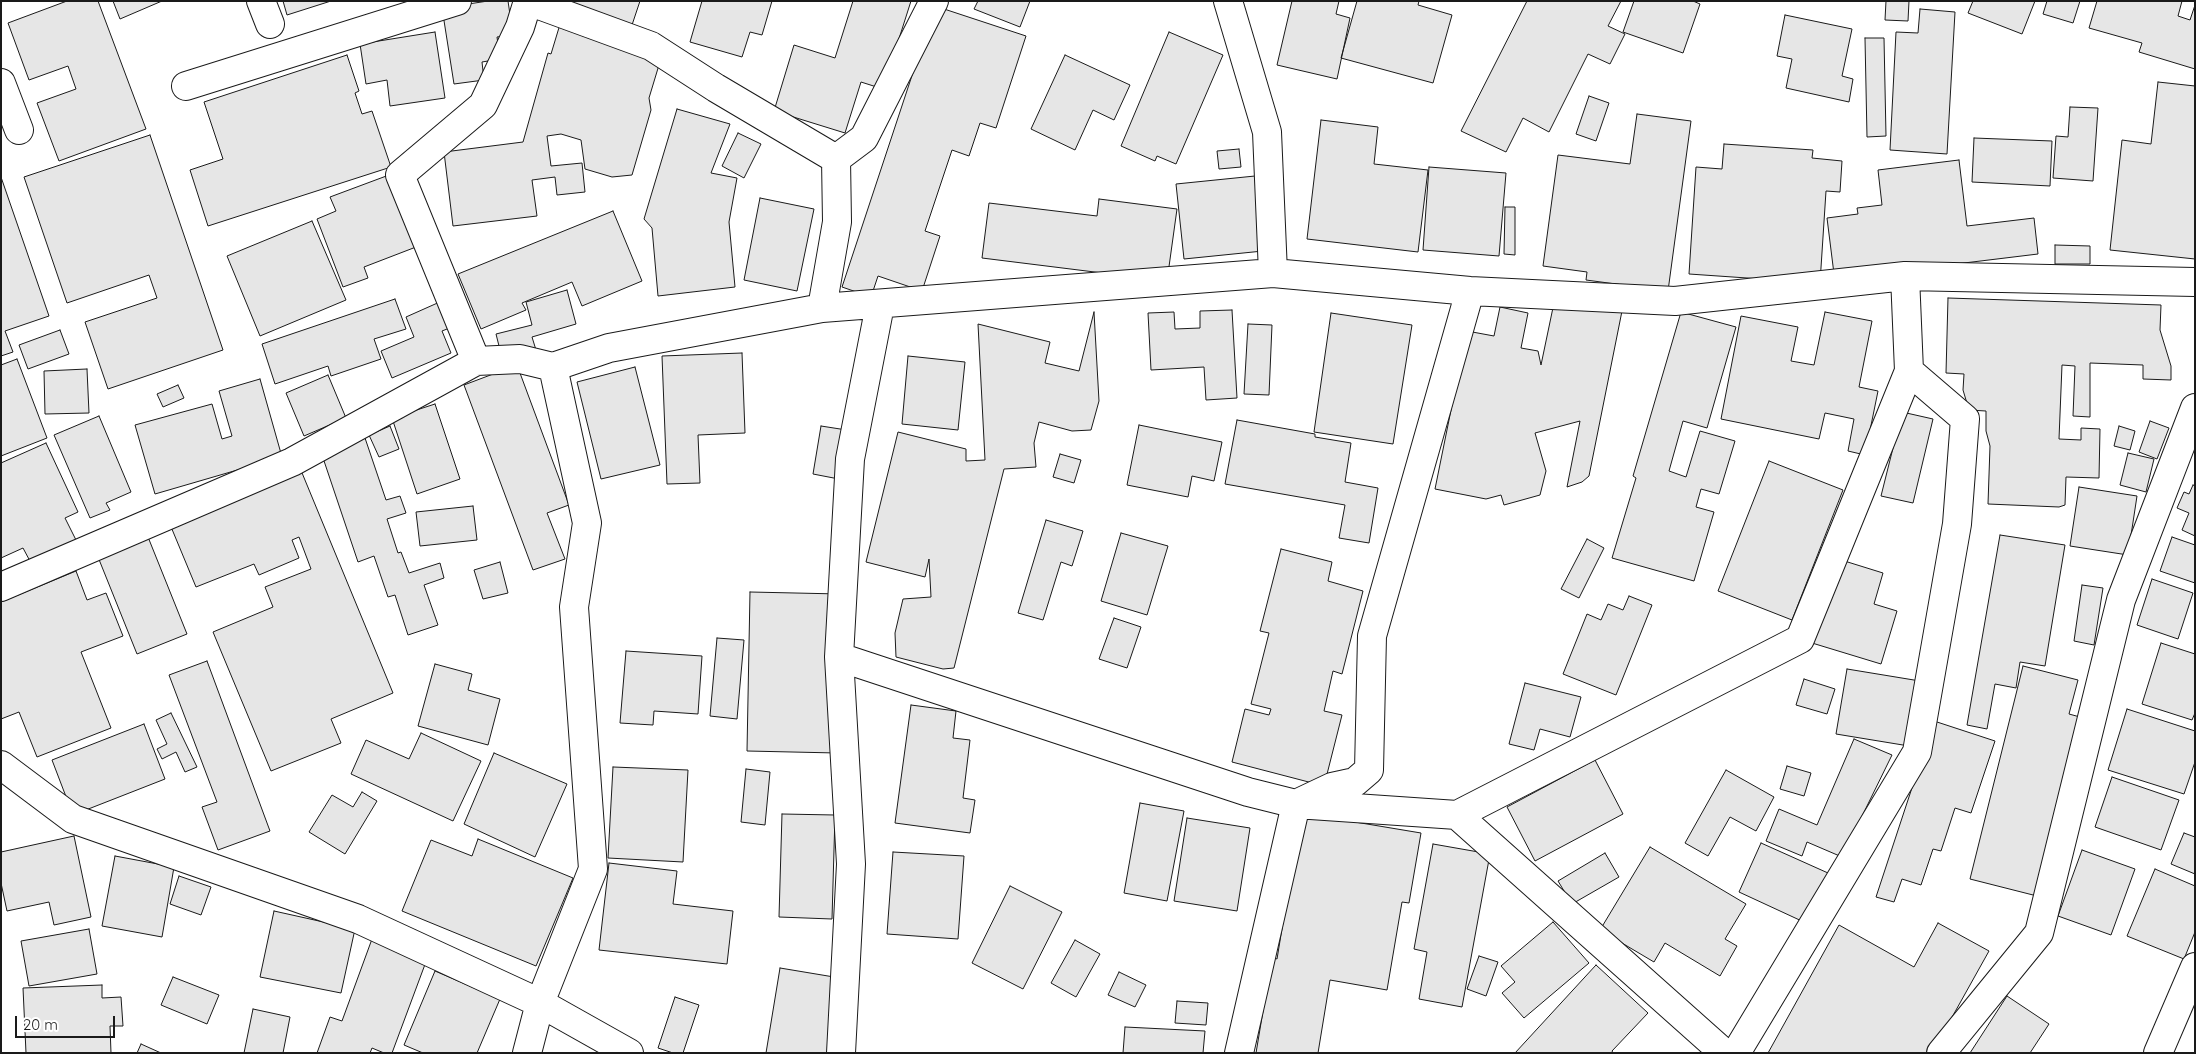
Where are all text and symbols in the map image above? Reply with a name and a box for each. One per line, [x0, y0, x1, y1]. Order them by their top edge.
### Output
scale bar [18, 1006, 118, 1038]
text: 20 m [23, 1015, 58, 1034]

